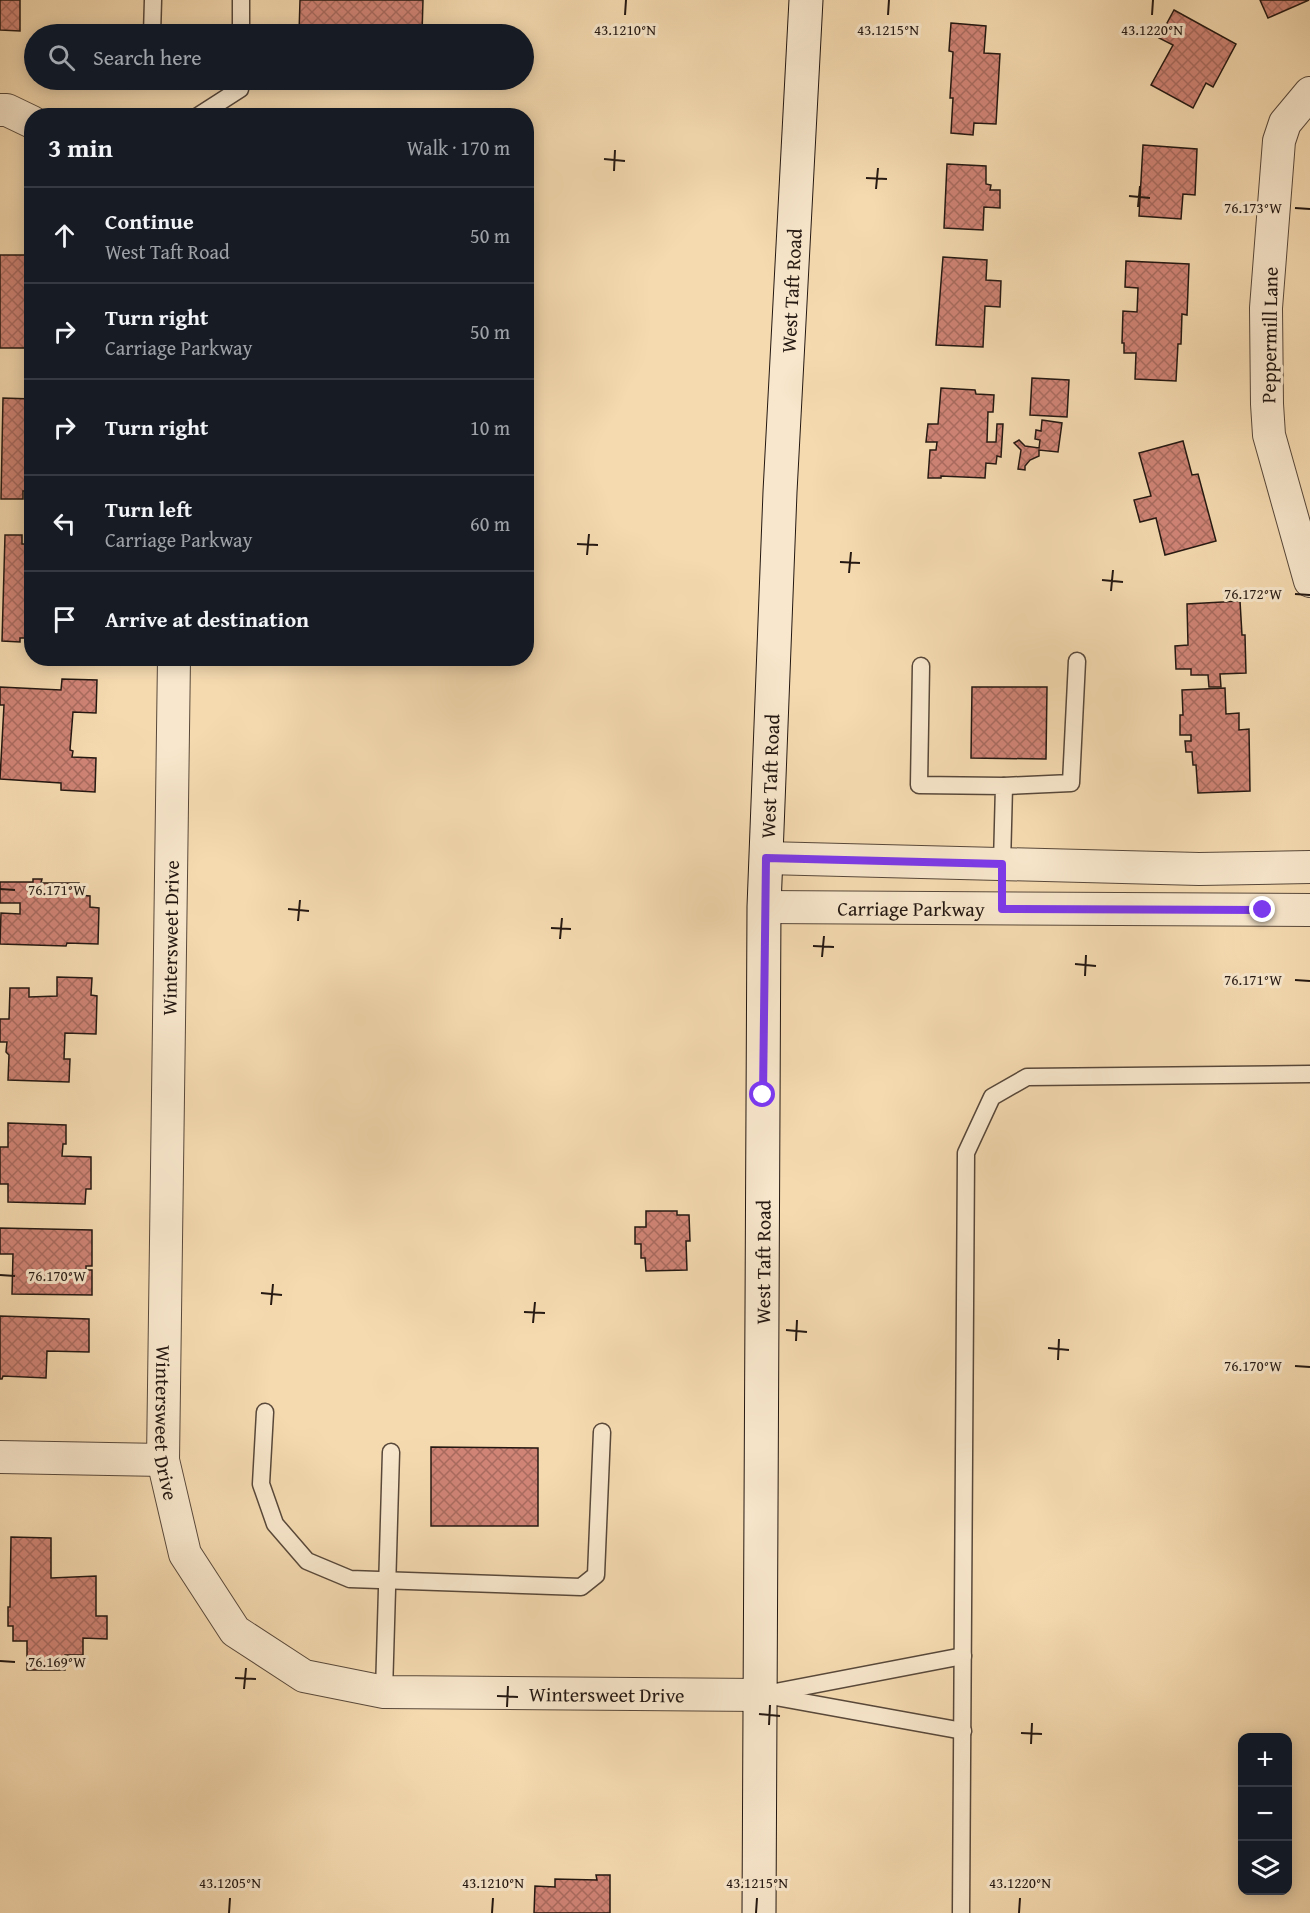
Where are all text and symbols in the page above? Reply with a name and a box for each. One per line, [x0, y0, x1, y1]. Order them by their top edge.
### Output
text: 43.1210°N [594, 19, 656, 40]
text: 43.1215°N [857, 19, 919, 40]
text: 43.1220°N [1121, 19, 1183, 40]
search box [24, 24, 534, 90]
icon: search [45, 41, 78, 74]
text: Search here [93, 41, 202, 73]
text: 3 min [48, 128, 113, 167]
text: Walk · 170 m [407, 133, 510, 162]
text: 76.173°W [1224, 197, 1282, 218]
text: Continue [105, 205, 194, 237]
icon: ahead [48, 219, 81, 252]
text: 50 m [470, 221, 510, 250]
street label: West Taft Road [773, 227, 808, 354]
text: West Taft Road [105, 237, 230, 266]
street label: Peppermill Lane [1253, 266, 1285, 404]
text: Turn right [105, 301, 208, 333]
icon: right [48, 315, 81, 348]
text: 50 m [470, 317, 510, 346]
text: Carriage Parkway [105, 333, 253, 362]
icon: right [48, 411, 81, 444]
text: Turn right [105, 411, 208, 443]
text: 10 m [470, 413, 510, 442]
text: Turn left [105, 493, 192, 525]
icon: left [48, 507, 81, 540]
text: 60 m [470, 509, 510, 538]
text: Carriage Parkway [105, 525, 253, 554]
text: 76.172°W [1224, 583, 1282, 604]
icon: arrive [48, 603, 81, 636]
text: Arrive at destination [105, 603, 309, 635]
street label: West Taft Road [752, 713, 786, 839]
street label: Wintersweet Drive [154, 860, 186, 1016]
text: 76.171°W [28, 879, 86, 900]
street label: Carriage Parkway [837, 893, 985, 923]
route end [1249, 896, 1275, 922]
text: 76.171°W [1224, 969, 1282, 990]
route start [749, 1081, 775, 1107]
street label: West Taft Road [747, 1199, 777, 1324]
text: 76.170°W [28, 1265, 86, 1286]
street label: Wintersweet Drive [148, 1345, 186, 1503]
text: 76.170°W [1224, 1355, 1282, 1376]
text: 76.169°W [28, 1651, 86, 1672]
street label: Wintersweet Drive [529, 1679, 684, 1709]
map controls [1238, 1733, 1292, 1895]
button: + [1238, 1733, 1292, 1787]
button: − [1238, 1787, 1292, 1841]
button: layers [1238, 1841, 1292, 1895]
text: 43.1205°N [199, 1872, 261, 1893]
text: 43.1210°N [462, 1872, 524, 1893]
text: 43.1215°N [726, 1872, 788, 1893]
text: 43.1220°N [989, 1872, 1051, 1893]

